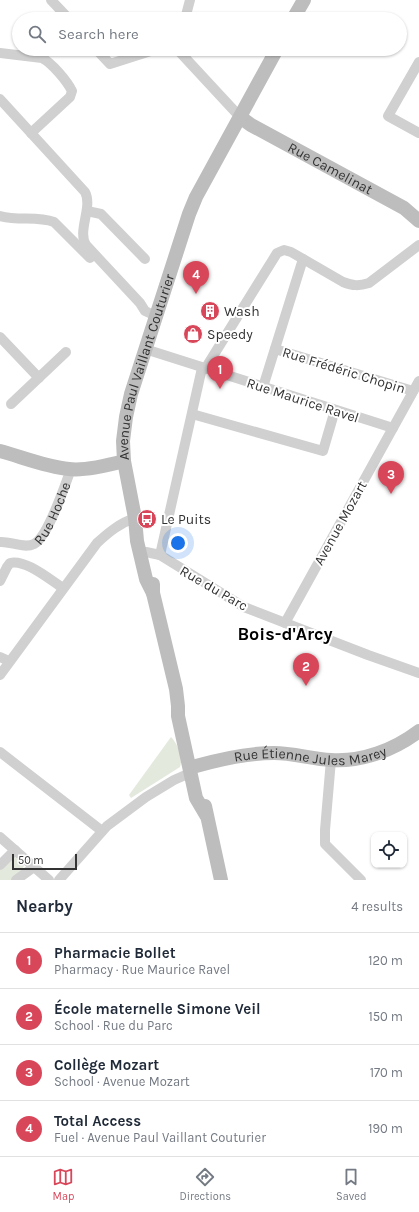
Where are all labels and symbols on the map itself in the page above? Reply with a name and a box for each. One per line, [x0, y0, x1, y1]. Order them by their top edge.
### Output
street label: Rue Camelinat [285, 139, 375, 198]
pin: 4 [183, 261, 209, 294]
street label: Avenue Paul Vaillant Couturier [115, 271, 178, 461]
building icon: Wash [199, 300, 221, 322]
place label: Wash [224, 303, 260, 320]
shop icon: Speedy [182, 323, 204, 345]
place label: Speedy [207, 326, 253, 343]
street label: Rue Frédéric Chopin [280, 344, 407, 397]
pin: 1 [207, 356, 233, 389]
street label: Rue Maurice Ravel [245, 374, 361, 427]
pin: 3 [378, 461, 404, 494]
street label: Avenue Mozart [310, 478, 371, 568]
street label: Rue Hoche [30, 480, 75, 549]
bus stop icon: Le Puits [136, 508, 158, 530]
place label: Le Puits [161, 511, 211, 528]
your location [168, 533, 188, 553]
street label: Rue du Parc [177, 562, 251, 615]
district label: Bois-d'Arcy [237, 623, 333, 645]
pin: 2 [293, 653, 319, 686]
street label: Rue Étienne Jules Marey [233, 743, 390, 769]
scale bar [12, 852, 77, 871]

